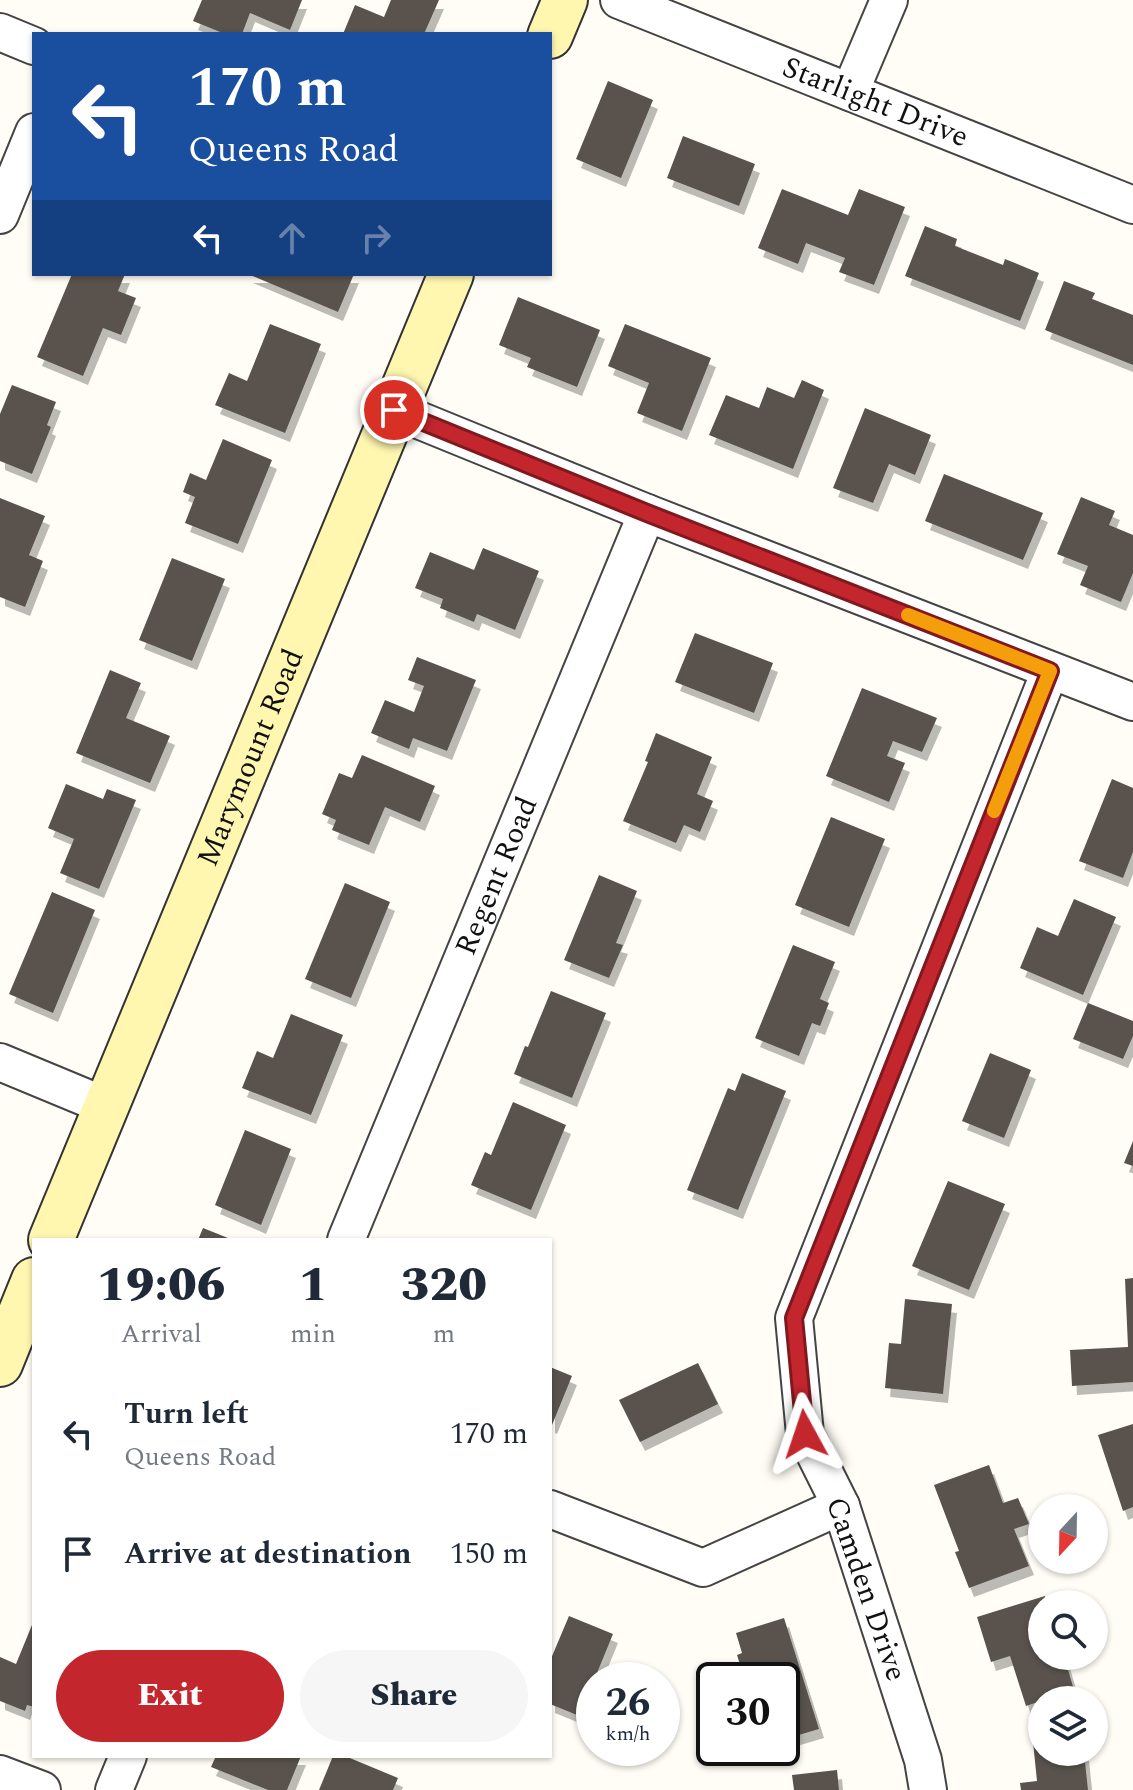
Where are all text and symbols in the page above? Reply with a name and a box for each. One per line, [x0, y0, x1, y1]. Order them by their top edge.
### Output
street label: Starlight Drive [775, 44, 975, 160]
text: 170 m [188, 46, 347, 131]
icon: left [56, 64, 160, 168]
text: Queens Road [188, 123, 399, 178]
icon: left [186, 216, 230, 260]
icon: ahead [270, 216, 314, 260]
icon: right [354, 216, 398, 260]
pin [360, 376, 428, 444]
icon: arrive [372, 388, 416, 432]
street label: Marymount Road [185, 642, 316, 874]
street label: Regent Road [443, 789, 550, 962]
text: 19:06 [97, 1249, 226, 1322]
text: 1 [299, 1249, 328, 1322]
text: 320 [401, 1249, 487, 1322]
text: Arrival [121, 1314, 202, 1354]
text: min [290, 1314, 336, 1354]
text: m [433, 1314, 455, 1354]
text: Turn left [124, 1391, 249, 1437]
position arrow [763, 1392, 847, 1476]
text: 170 m [450, 1411, 528, 1457]
icon: left [56, 1412, 100, 1456]
text: Queens Road [124, 1437, 276, 1477]
street label: Camden Drive [813, 1491, 919, 1687]
north arrow [1028, 1494, 1108, 1574]
map controls [1028, 1494, 1108, 1766]
text: Arrive at destination [124, 1531, 411, 1577]
text: 150 m [450, 1531, 528, 1577]
icon: arrive [56, 1532, 100, 1576]
button: search [1028, 1590, 1108, 1670]
button: Exit [56, 1650, 284, 1742]
button: Share [300, 1650, 528, 1742]
speed limit sign: 30 [696, 1662, 800, 1766]
text: 26 [606, 1673, 650, 1734]
button: layers [1028, 1686, 1108, 1766]
text: km/h [606, 1719, 651, 1749]

